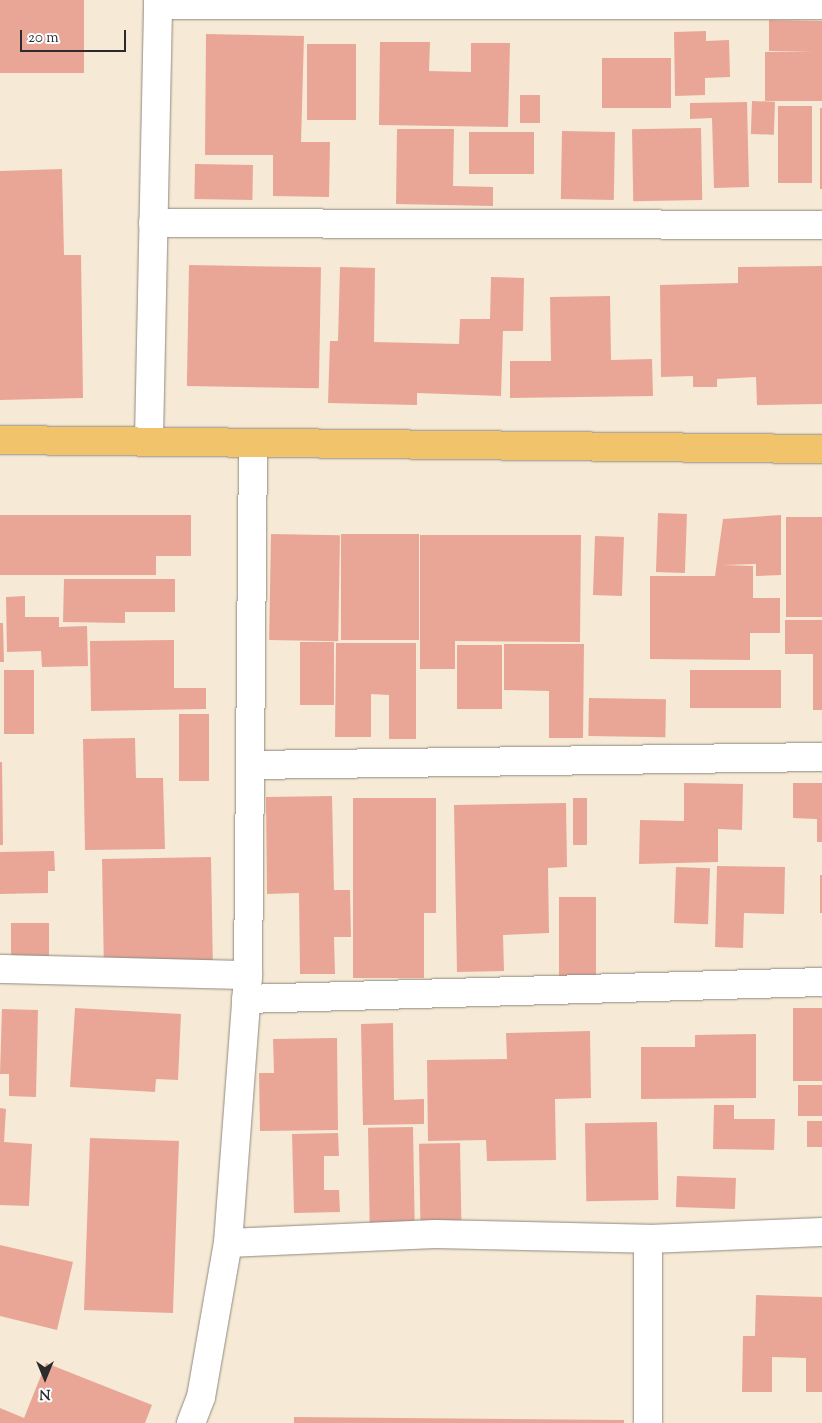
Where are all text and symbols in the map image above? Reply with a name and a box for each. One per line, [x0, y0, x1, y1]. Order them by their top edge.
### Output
scale bar [22, 20, 129, 52]
text: 20 m [28, 28, 59, 49]
north arrow [20, 1353, 70, 1403]
text: N [39, 1383, 51, 1403]

